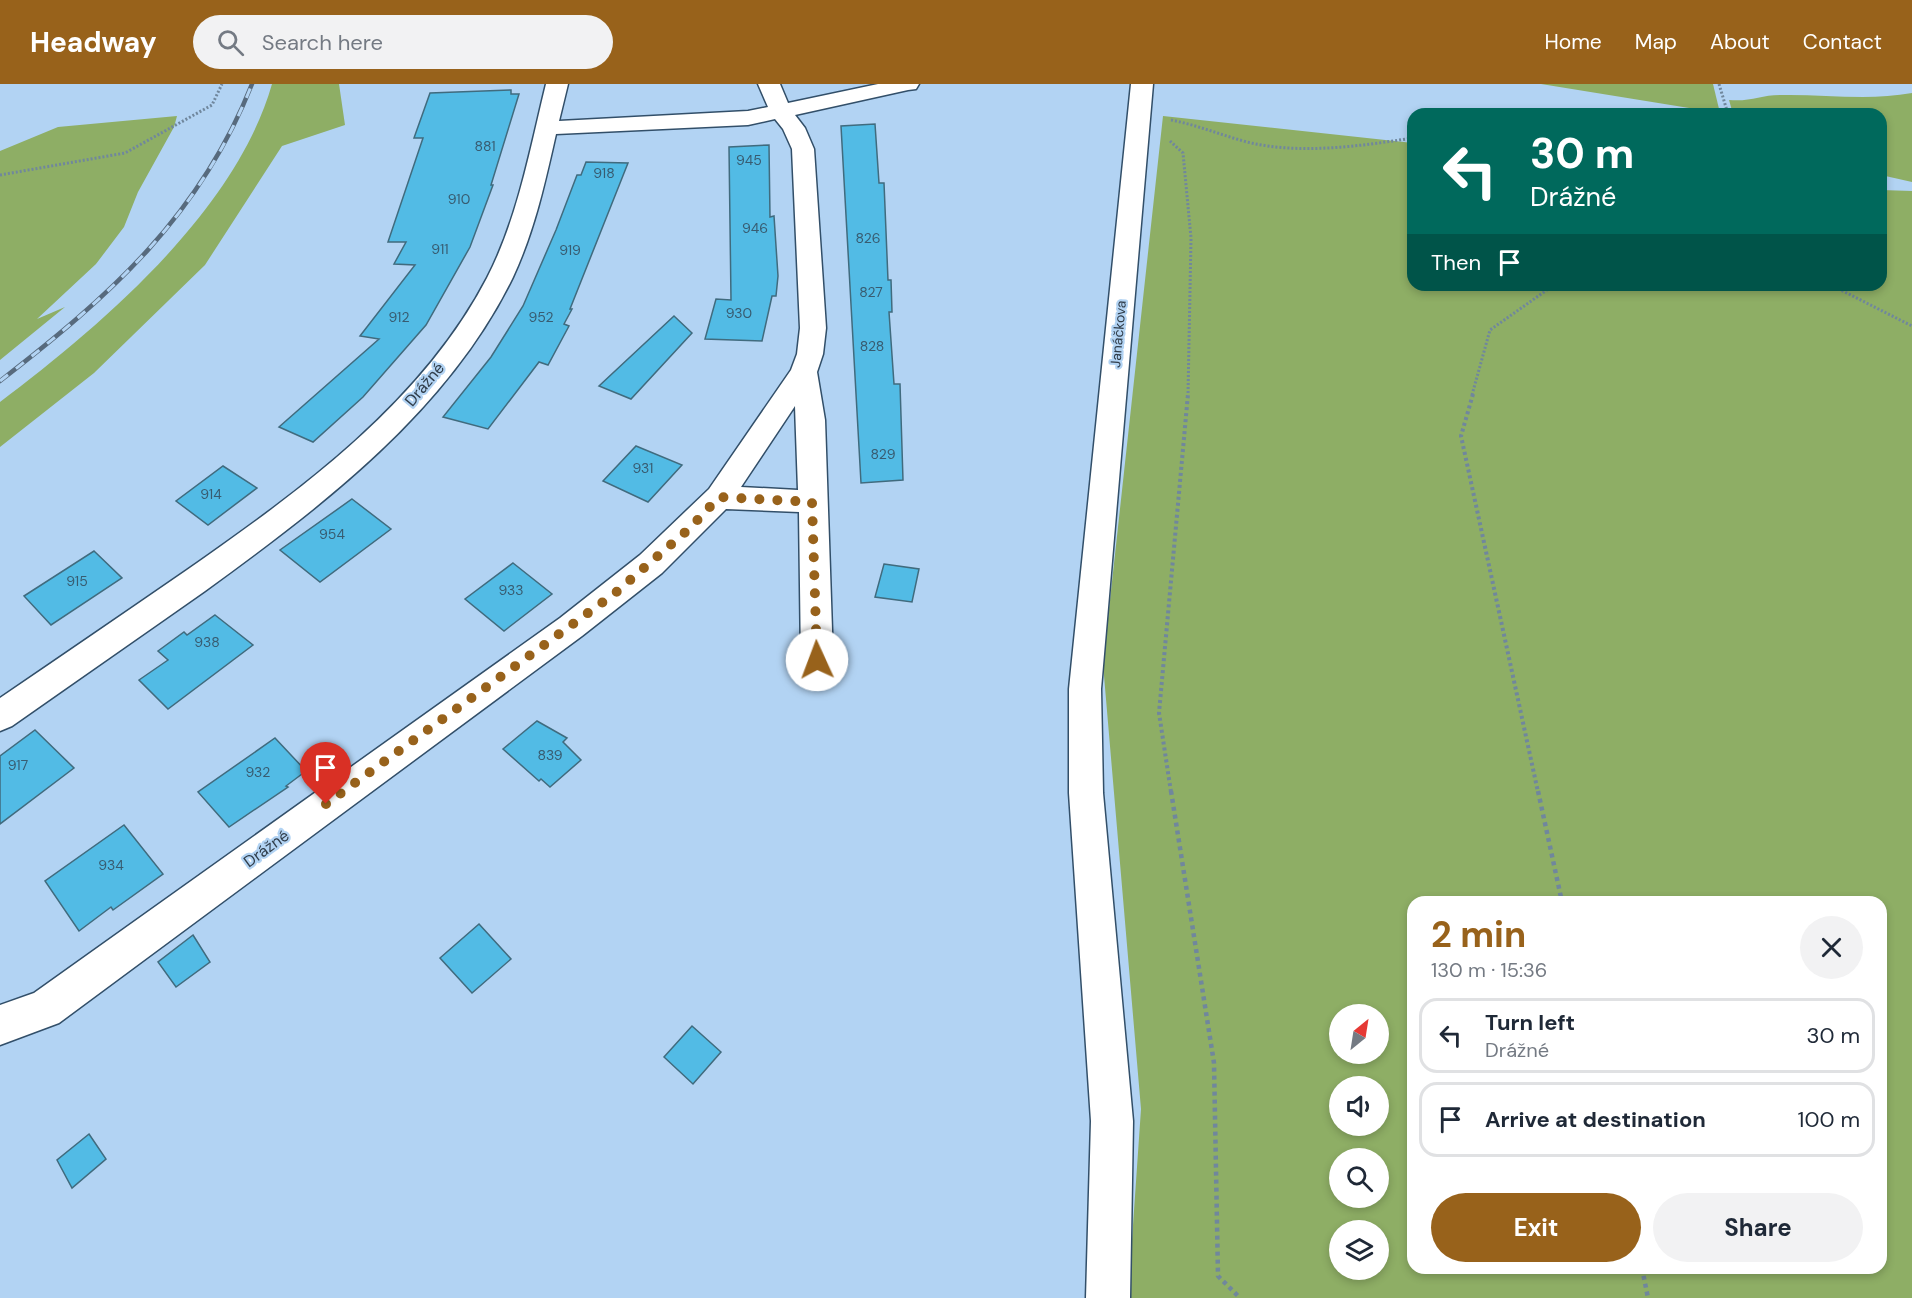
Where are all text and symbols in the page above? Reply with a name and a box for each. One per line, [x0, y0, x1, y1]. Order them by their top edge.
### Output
search box [193, 15, 613, 69]
text: Headway [30, 24, 157, 61]
icon: search [214, 26, 247, 59]
text: Search here [262, 28, 383, 57]
text: Home [1544, 28, 1602, 56]
text: Map [1635, 28, 1677, 56]
text: About [1710, 28, 1770, 56]
text: Contact [1803, 28, 1882, 56]
text: 30 m [1530, 126, 1634, 181]
icon: left [1431, 132, 1509, 210]
house number: 881 [474, 137, 496, 155]
house number: 945 [736, 151, 762, 169]
house number: 918 [593, 164, 615, 182]
text: Drážné [1530, 179, 1616, 214]
house number: 910 [448, 190, 470, 208]
house number: 946 [742, 219, 768, 237]
house number: 826 [855, 229, 881, 247]
house number: 911 [431, 240, 449, 258]
house number: 919 [559, 241, 581, 259]
icon: arrive [1493, 246, 1526, 279]
text: Then [1431, 248, 1481, 277]
house number: 827 [859, 283, 883, 301]
street label: Janáčkova [1106, 300, 1130, 368]
house number: 930 [726, 304, 752, 322]
house number: 912 [389, 308, 410, 326]
house number: 952 [528, 308, 554, 326]
house number: 828 [860, 337, 884, 355]
street label: Drážné [400, 358, 449, 411]
house number: 829 [871, 445, 896, 463]
house number: 931 [633, 459, 653, 477]
house number: 914 [200, 485, 222, 503]
house number: 954 [319, 525, 345, 543]
house number: 915 [66, 572, 88, 590]
house number: 933 [498, 581, 524, 599]
position arrow [785, 628, 849, 692]
house number: 938 [194, 633, 220, 651]
pin [300, 742, 351, 804]
house number: 839 [537, 746, 563, 764]
icon: arrive [309, 751, 342, 784]
house number: 917 [8, 756, 28, 774]
house number: 932 [246, 763, 270, 781]
street label: Drážné [239, 825, 293, 872]
house number: 934 [98, 856, 124, 874]
text: 2 min [1431, 911, 1526, 958]
button: close [1800, 916, 1863, 979]
text: 130 m · 15:36 [1431, 957, 1547, 983]
north arrow [1329, 1004, 1389, 1064]
map controls [1329, 1004, 1389, 1280]
text: Turn left [1485, 1008, 1575, 1037]
icon: left [1434, 1019, 1467, 1052]
text: 30 m [1806, 1021, 1860, 1050]
text: Drážné [1485, 1037, 1549, 1063]
button: sound [1329, 1076, 1389, 1136]
icon: arrive [1434, 1103, 1467, 1136]
text: Arrive at destination [1485, 1105, 1706, 1134]
text: 100 m [1798, 1105, 1860, 1134]
button: search [1329, 1148, 1389, 1208]
button: Exit [1431, 1193, 1641, 1262]
button: Share [1653, 1193, 1863, 1262]
button: layers [1329, 1220, 1389, 1280]

